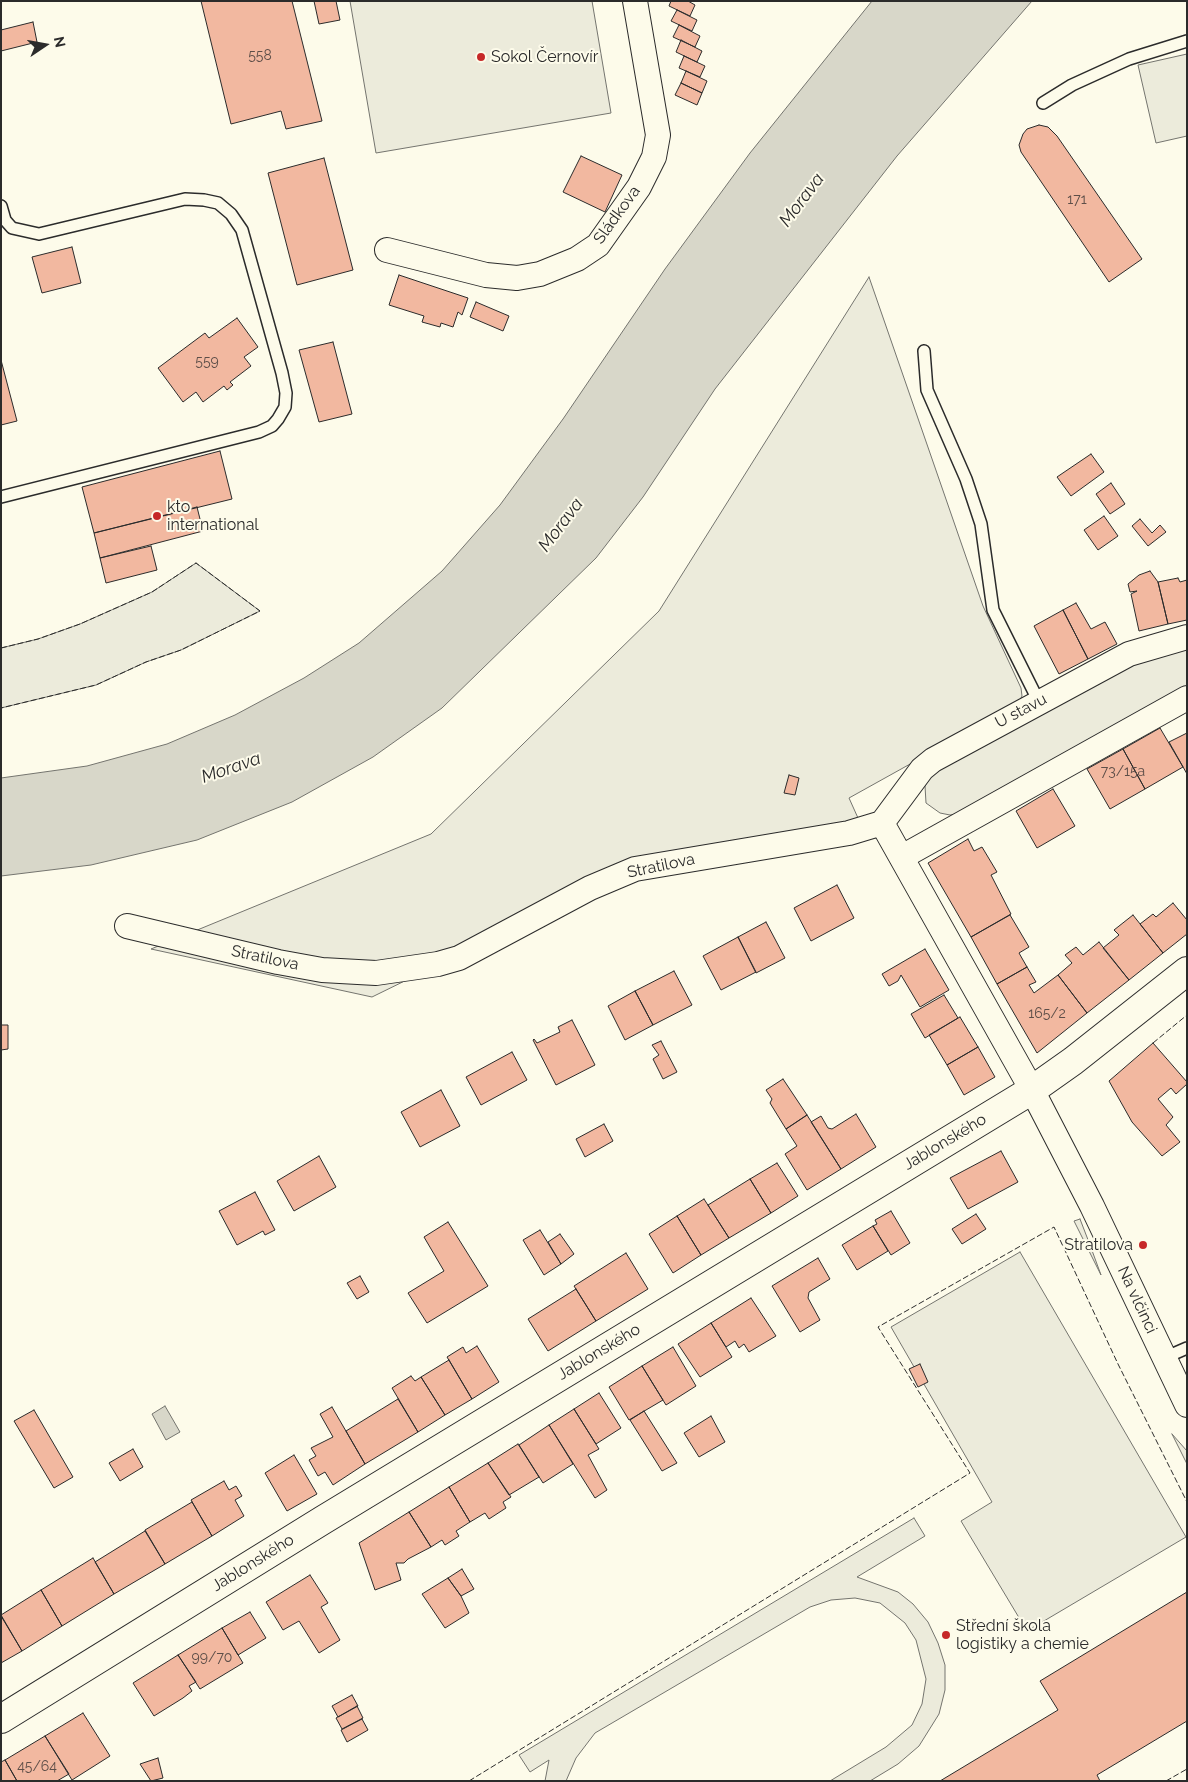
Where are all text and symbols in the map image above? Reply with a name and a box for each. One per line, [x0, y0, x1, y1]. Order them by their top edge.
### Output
north arrow [20, 20, 70, 70]
text: N [51, 35, 69, 49]
place label: Sokol Černovír [491, 47, 598, 67]
house number: 558 [248, 48, 272, 64]
marker: Sokol Černovír [475, 51, 487, 63]
water label: Morava [775, 169, 829, 231]
street label: Sládkova [590, 182, 644, 248]
house number: 171 [1067, 192, 1087, 208]
house number: 559 [195, 354, 219, 370]
water label: Morava [534, 494, 588, 556]
place label: kto international [167, 497, 259, 535]
marker: kto international [151, 510, 163, 522]
street label: U stavu [992, 689, 1050, 733]
water label: Morava [198, 748, 264, 788]
house number: 73/15a [1101, 764, 1145, 780]
street label: Stratilova [625, 849, 697, 883]
street label: Stratilova [229, 941, 301, 975]
house number: 165/2 [1028, 1006, 1066, 1022]
street label: Jablonského [900, 1110, 990, 1174]
place label: Stratilova [1064, 1235, 1133, 1255]
marker: Stratilova [1137, 1239, 1149, 1251]
street label: Na vlčinci [1113, 1263, 1161, 1337]
street label: Jablonského [554, 1320, 644, 1384]
street label: Jablonského [208, 1530, 298, 1596]
place label: Střední škola logistiky a chemie [956, 1616, 1089, 1654]
marker: Střední škola logistiky a chemie [940, 1629, 952, 1641]
house number: 99/70 [192, 1650, 232, 1666]
house number: 45/64 [17, 1759, 57, 1775]

